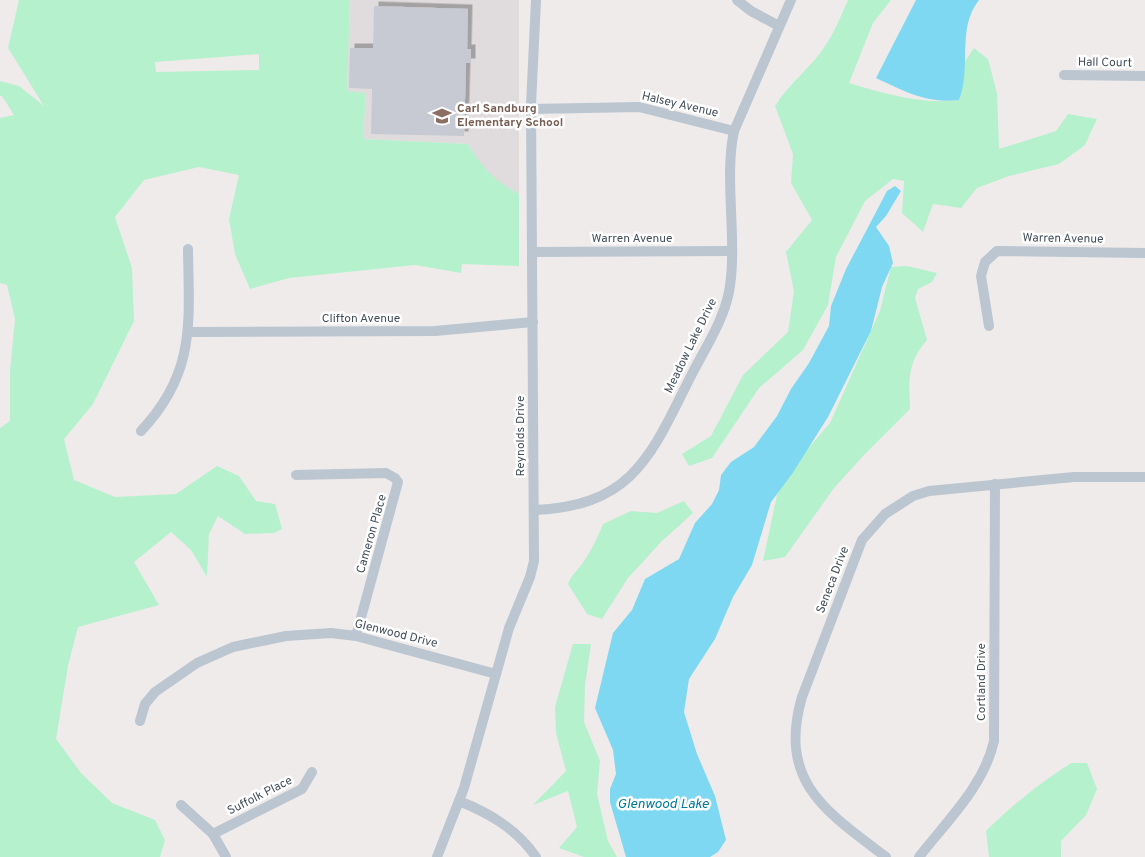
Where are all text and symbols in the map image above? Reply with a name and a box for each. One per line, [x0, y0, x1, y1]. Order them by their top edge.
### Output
street label: Hall Court [1078, 55, 1132, 71]
street label: Halsey Avenue [640, 88, 720, 122]
place label: Carl Sandburg Elementary School [457, 101, 563, 131]
school or university icon: Carl Sandburg Elementary School [431, 105, 453, 127]
street label: Warren Avenue [1022, 230, 1104, 248]
street label: Warren Avenue [591, 231, 673, 247]
street label: Meadow Lake Drive [661, 296, 721, 396]
street label: Clifton Avenue [322, 311, 400, 327]
street label: Reynolds Drive [513, 396, 529, 476]
street label: Cameron Place [353, 493, 391, 575]
street label: Seneca Drive [813, 544, 853, 616]
street label: Glenwood Drive [353, 616, 439, 652]
street label: Cortland Drive [974, 643, 990, 721]
street label: Suffolk Place [225, 773, 295, 819]
water label: Glenwood Lake [617, 796, 709, 813]

